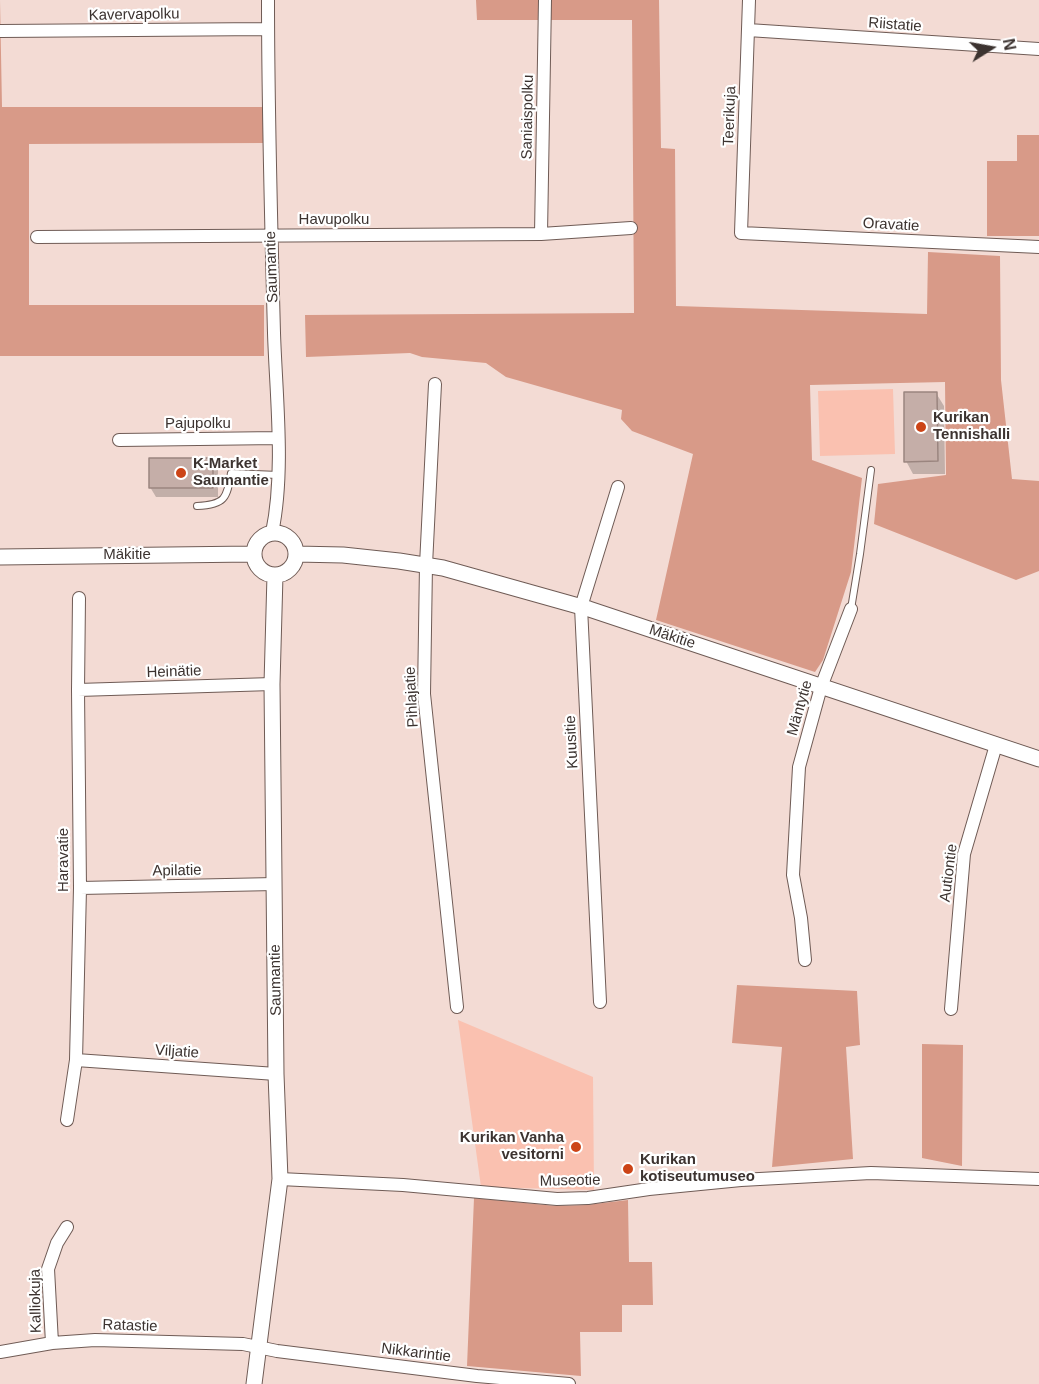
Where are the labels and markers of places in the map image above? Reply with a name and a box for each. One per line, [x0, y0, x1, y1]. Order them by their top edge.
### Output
place label: Kurikan Tennishalli [933, 409, 1010, 444]
marker: Kurikan Tennishalli [914, 420, 928, 434]
place label: K-Market Saumantie [193, 455, 269, 490]
marker: K-Market Saumantie [174, 466, 188, 480]
place label: Kurikan Vanha vesitorni [460, 1129, 564, 1164]
marker: Kurikan Vanha vesitorni [569, 1140, 583, 1154]
place label: Kurikan kotiseutumuseo [640, 1151, 755, 1186]
marker: Kurikan kotiseutumuseo [621, 1162, 635, 1176]

